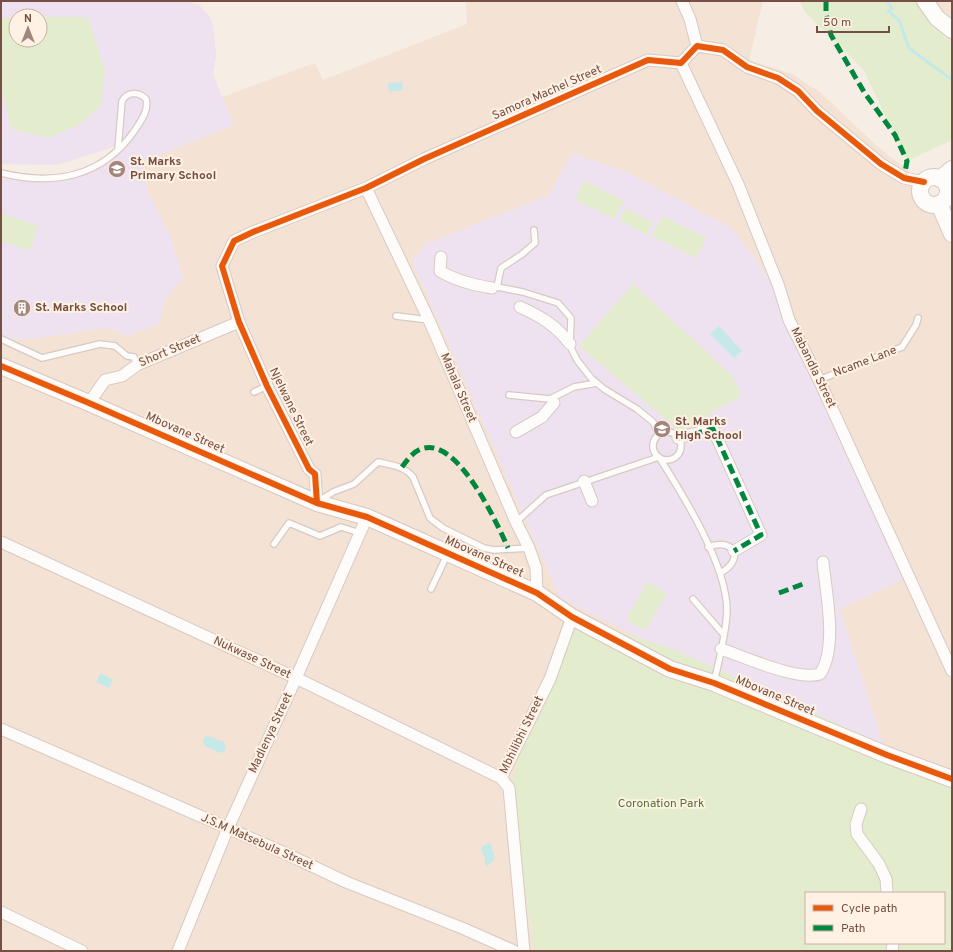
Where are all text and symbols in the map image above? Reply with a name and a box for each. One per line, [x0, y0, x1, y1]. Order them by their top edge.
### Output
north arrow [8, 8, 48, 48]
scale bar [817, 8, 889, 34]
text: N [24, 12, 32, 26]
text: 50 m [823, 15, 851, 31]
street label: Samora Machel Street [490, 62, 604, 124]
place label: St. Marks Primary School [130, 154, 216, 184]
school or university icon: St. Marks Primary School [107, 159, 127, 179]
building icon: St. Marks School [12, 298, 32, 318]
place label: St. Marks School [35, 300, 127, 316]
street label: Mabandla Street [787, 325, 839, 411]
street label: Short Street [136, 331, 204, 371]
street label: Ncame Lane [831, 343, 899, 381]
street label: Mahala Street [436, 351, 480, 425]
street label: Njelwane Street [265, 365, 317, 449]
street label: Mbovane Street [143, 408, 227, 458]
place label: St. Marks High School [675, 414, 742, 444]
school or university icon: St. Marks High School [652, 419, 672, 439]
street label: Mbovane Street [442, 532, 526, 582]
street label: Nukwase Street [211, 633, 293, 683]
street label: Mbovane Street [733, 672, 817, 720]
street label: Madlenya Street [245, 690, 297, 776]
street label: Mbhilibhi Street [496, 693, 548, 777]
park label: Coronation Park [618, 796, 704, 812]
street label: J.S.M Matsebula Street [198, 810, 316, 874]
legend [805, 892, 945, 944]
text: Cycle path [841, 901, 898, 917]
text: Path [841, 921, 866, 937]

